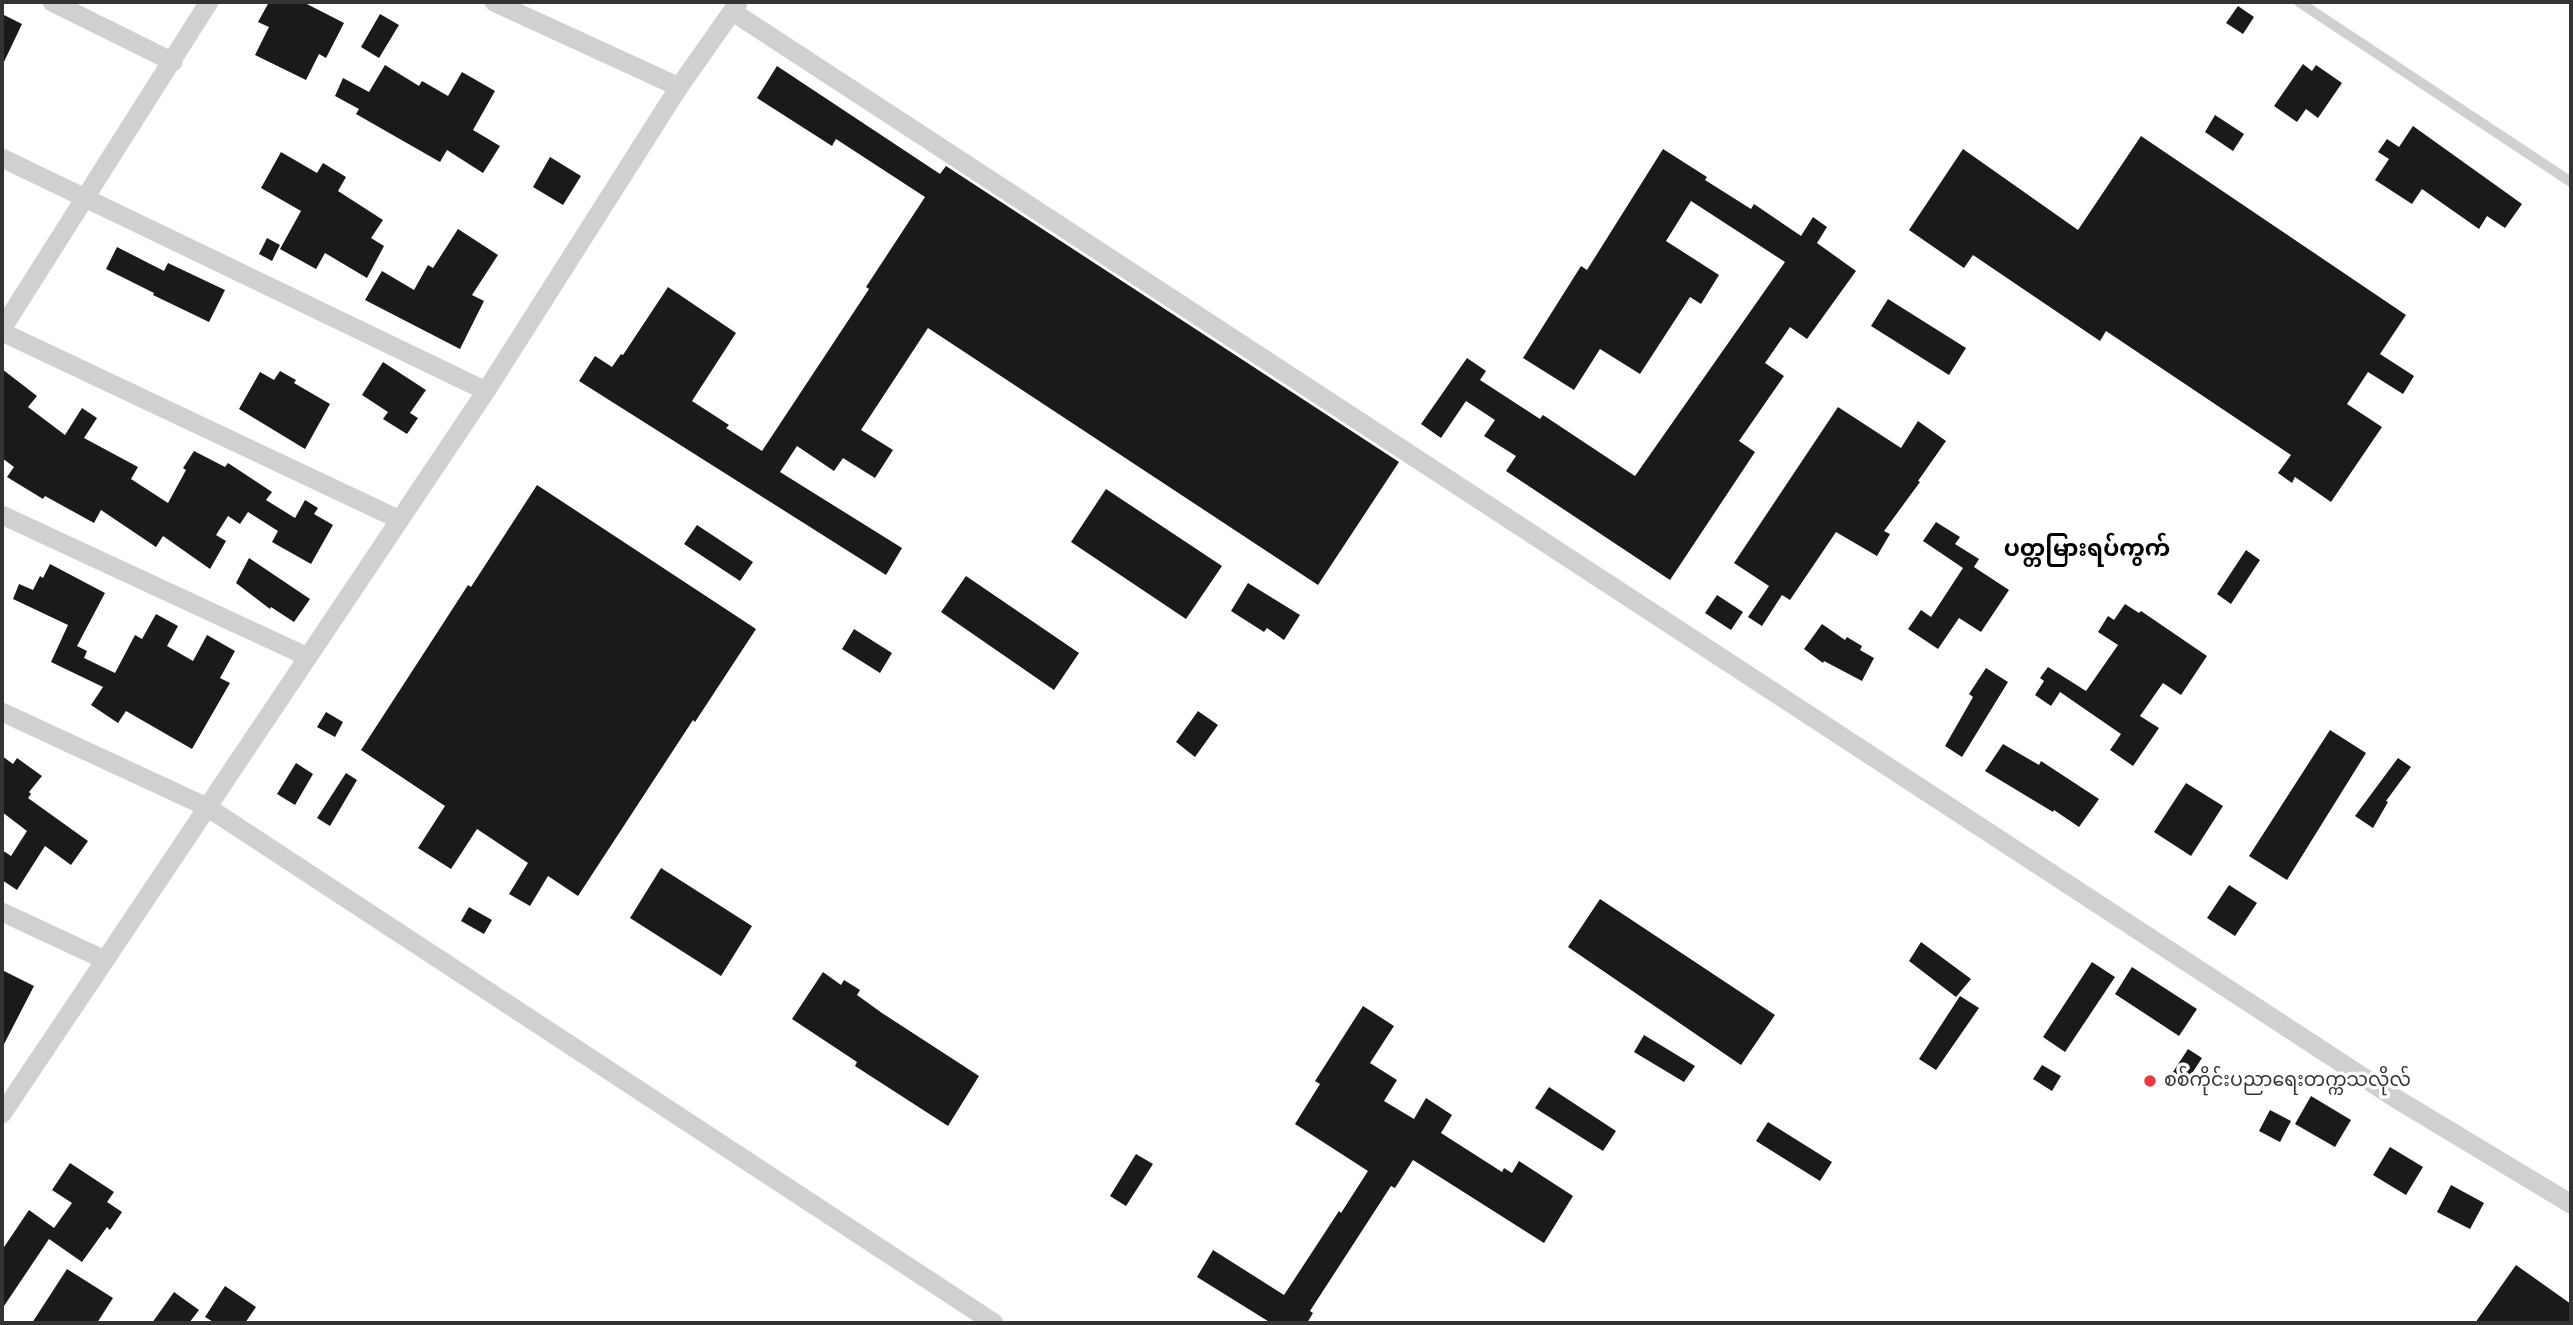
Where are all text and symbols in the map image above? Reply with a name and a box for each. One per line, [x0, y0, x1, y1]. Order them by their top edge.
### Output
district label: ပတ္တမြားရပ်ကွက် [2004, 535, 2170, 563]
place label: စစ်ကိုင်းပညာရေးတက္ကသလိုလ် [2164, 1070, 2411, 1092]
marker: စစ်ကိုင်းပညာရေးတက္ကသလိုလ် [2142, 1073, 2158, 1089]

